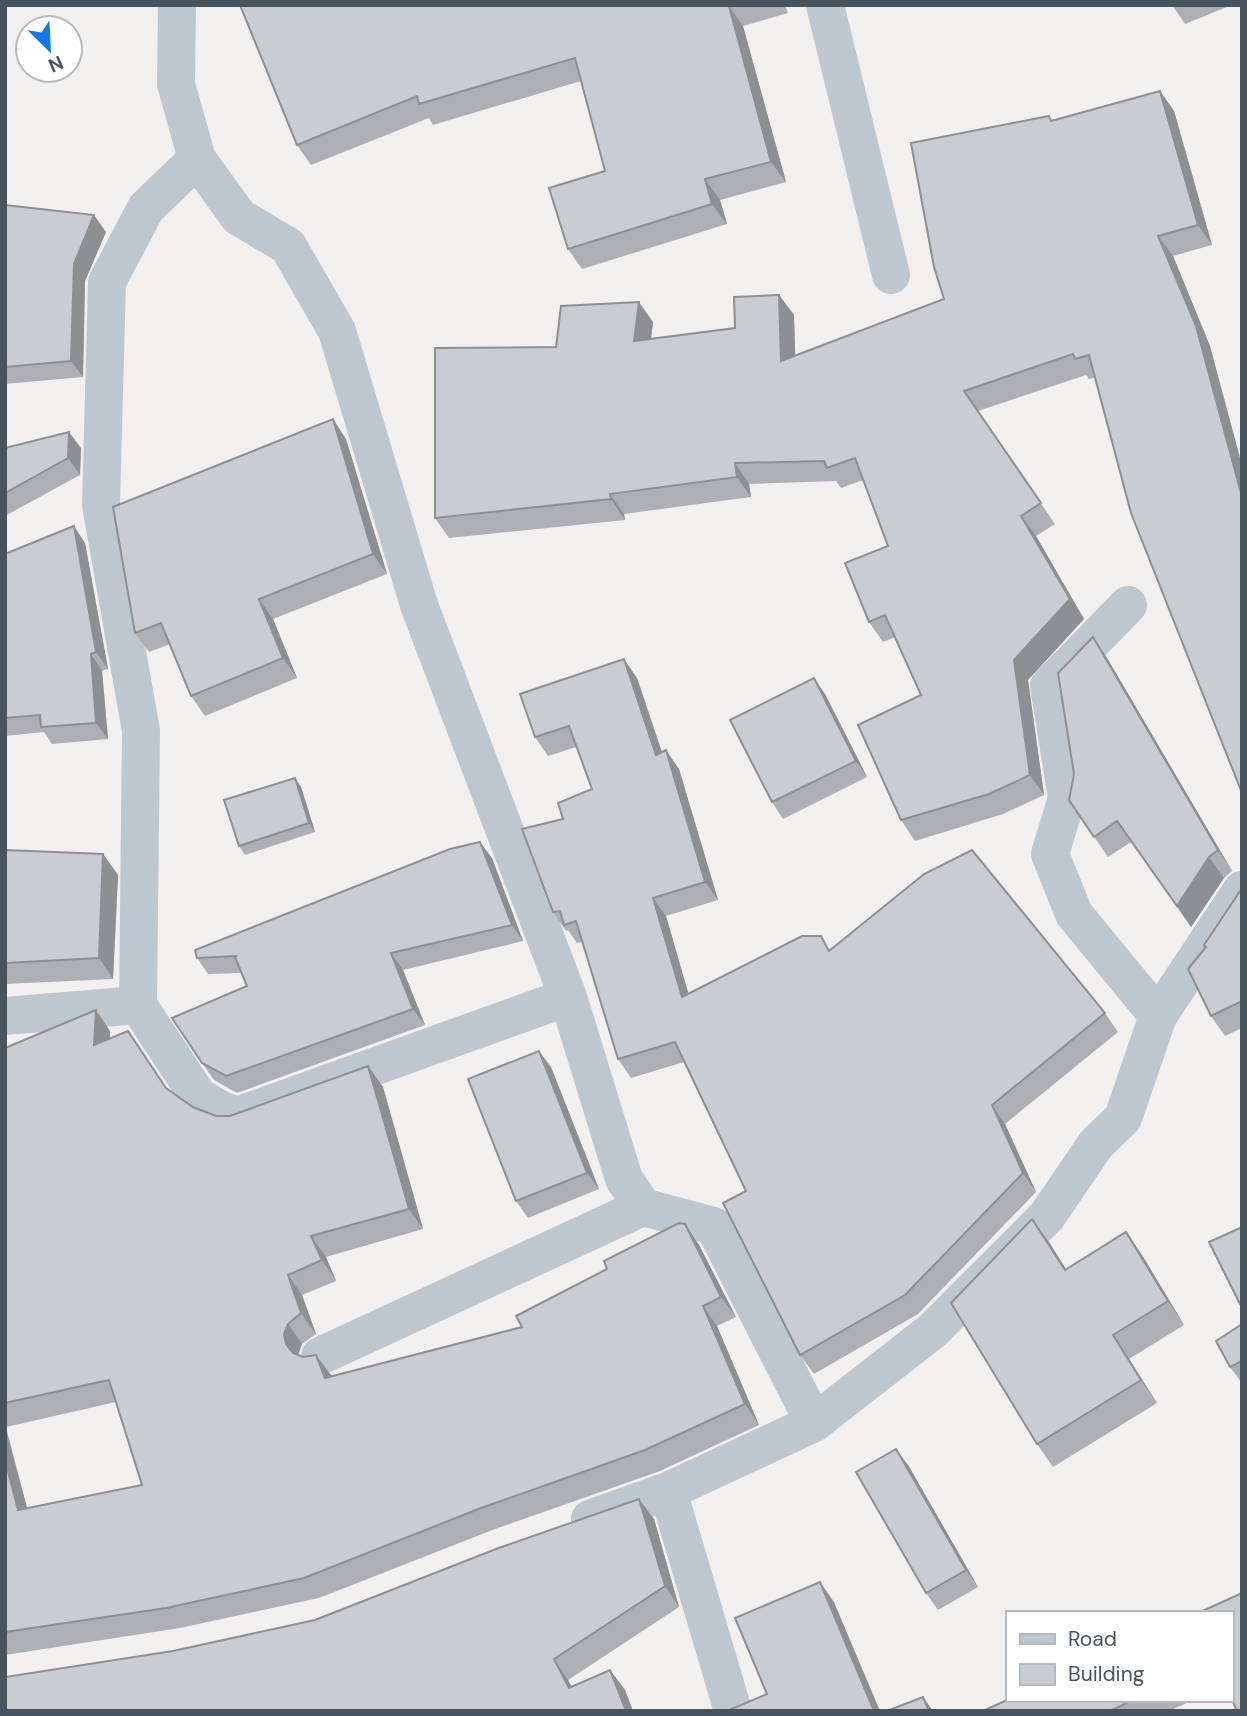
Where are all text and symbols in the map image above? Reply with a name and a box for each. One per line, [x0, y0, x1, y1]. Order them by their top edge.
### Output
north arrow [14, 14, 84, 84]
text: N [44, 50, 67, 78]
legend [1006, 1611, 1233, 1702]
text: Road [1068, 1625, 1117, 1653]
text: Building [1068, 1660, 1145, 1688]

